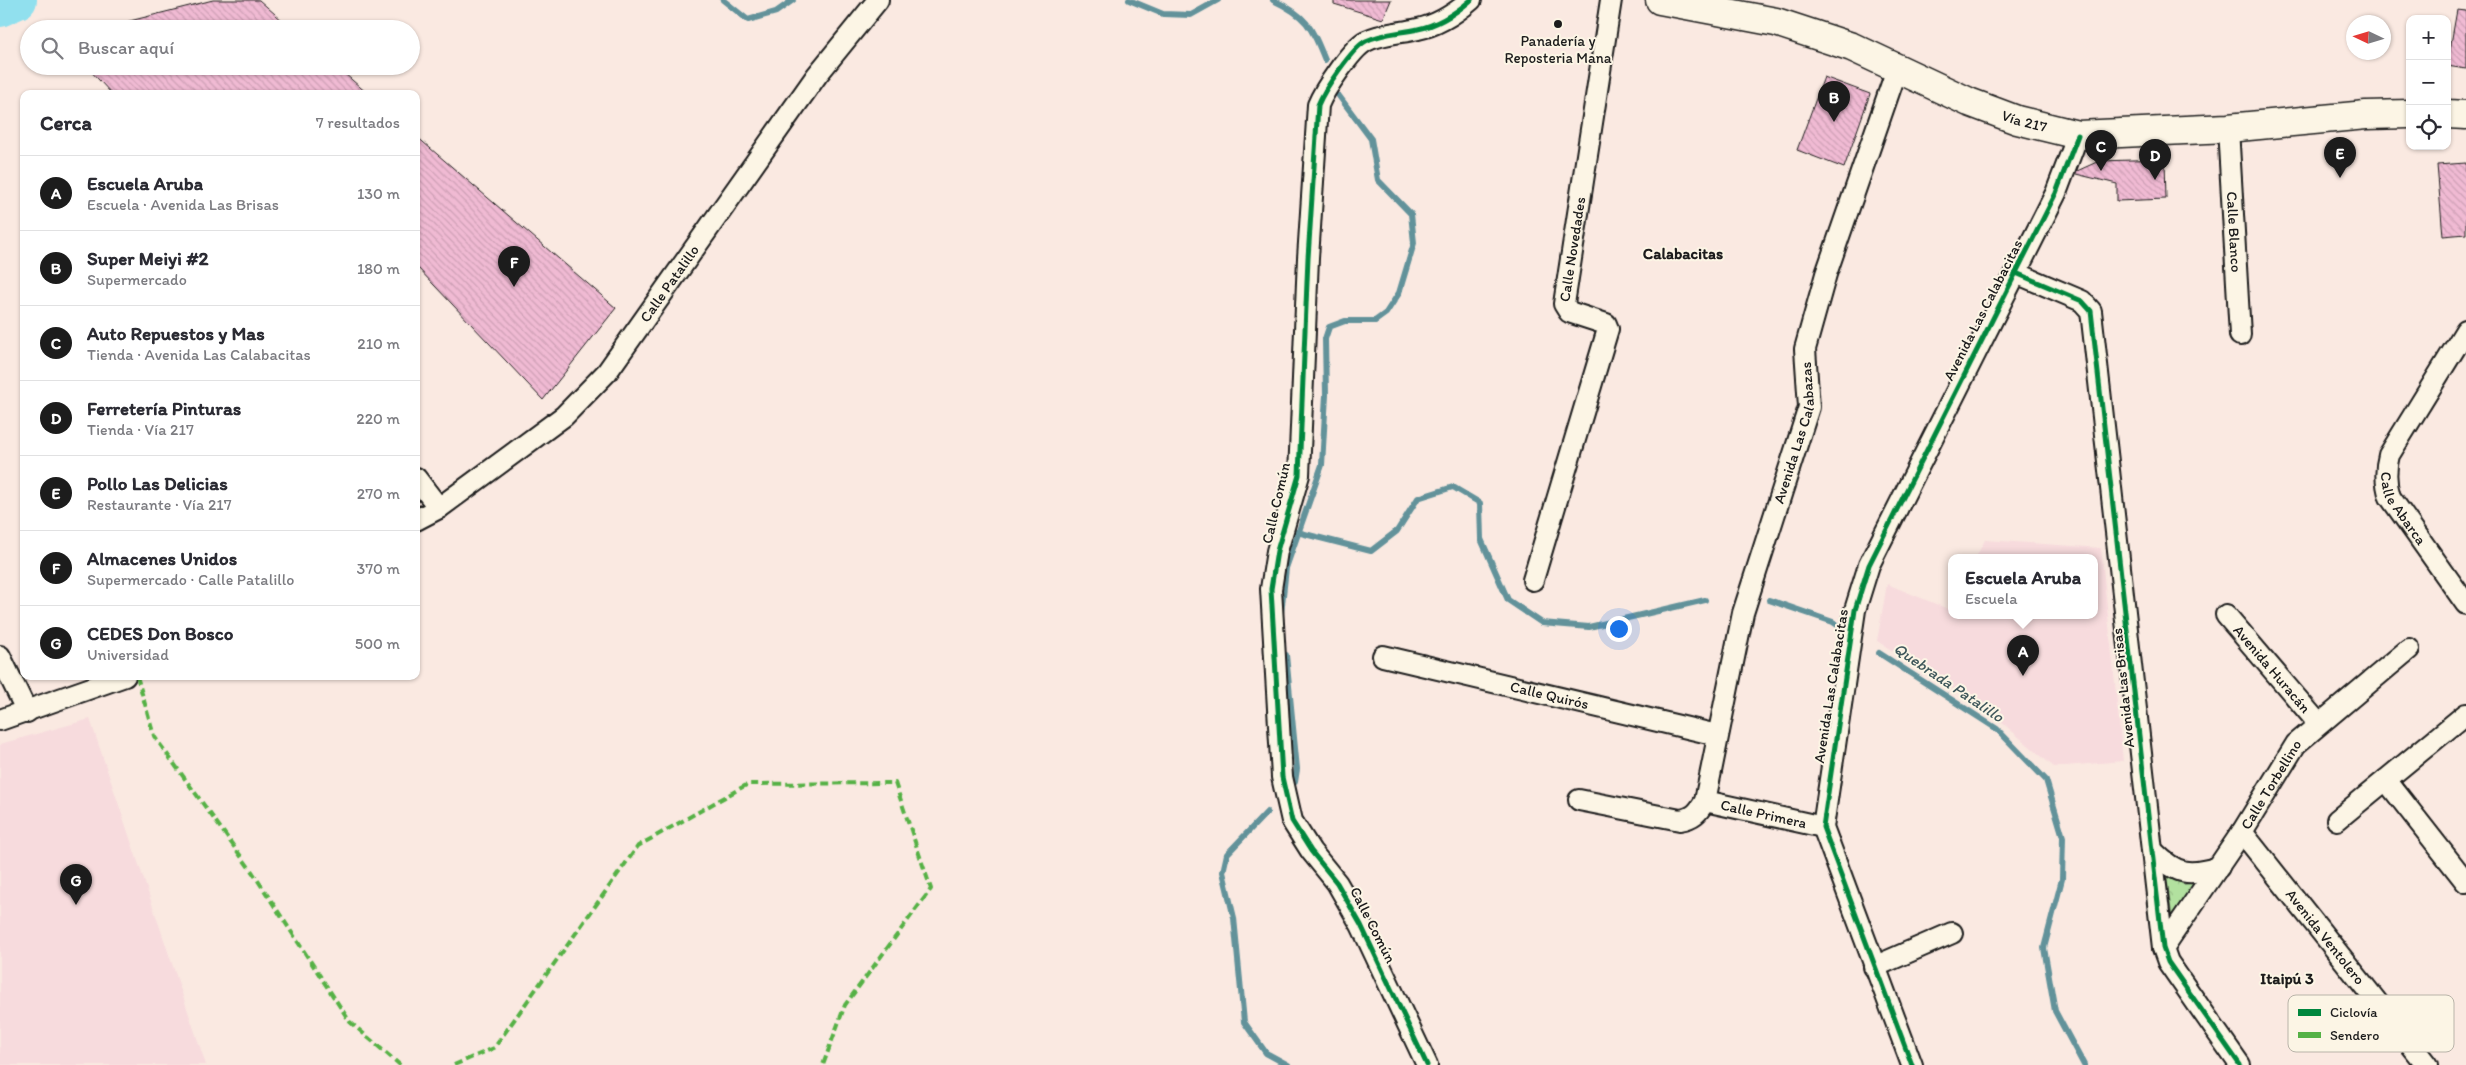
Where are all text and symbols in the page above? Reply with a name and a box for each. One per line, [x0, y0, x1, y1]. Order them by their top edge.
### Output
north arrow [2346, 15, 2391, 60]
map controls [2406, 15, 2451, 150]
button: + [2406, 15, 2451, 60]
marker: Panadería y Reposteria Mana [1552, 18, 1564, 30]
search box [20, 20, 420, 75]
place label: Panadería y Reposteria Mana [1504, 32, 1612, 67]
icon: search [38, 34, 66, 62]
text: Buscar aquí [78, 36, 174, 59]
button: − [2406, 60, 2451, 105]
pin: B [1818, 81, 1850, 122]
button: locate [2406, 105, 2451, 150]
street label: Vía 217 [1999, 106, 2049, 136]
text: Cerca [40, 110, 92, 135]
text: 7 resultados [316, 113, 400, 132]
pin: C [2085, 130, 2117, 171]
pin: E [2324, 137, 2356, 178]
pin: D [2139, 139, 2171, 180]
text: Escuela Aruba [87, 172, 203, 195]
text: A [51, 184, 61, 203]
text: 130 m [357, 184, 400, 203]
street label: Calle Blanco [2223, 191, 2245, 273]
text: Escuela · Avenida Las Brisas [87, 195, 279, 214]
street label: Calle Novedades [1555, 195, 1589, 303]
street label: Avenida Las Calabacitas [1940, 236, 2027, 384]
street label: Calle Patalillo [636, 241, 703, 326]
district label: Calabacitas [1643, 244, 1723, 263]
pin: F [498, 246, 530, 287]
text: Super Meiyi #2 [87, 247, 209, 270]
text: B [51, 259, 61, 278]
text: 180 m [357, 259, 400, 278]
text: Supermercado [87, 270, 187, 289]
text: Auto Repuestos y Mas [87, 322, 265, 345]
text: C [51, 334, 61, 353]
text: 210 m [357, 334, 400, 353]
text: Tienda · Avenida Las Calabacitas [87, 345, 311, 364]
street label: Avenida Las Calabazas [1770, 361, 1818, 506]
text: Ferretería Pinturas [87, 397, 241, 420]
text: D [51, 409, 61, 428]
text: 220 m [356, 409, 400, 428]
text: Tienda · Vía 217 [87, 420, 194, 439]
street label: Calle Común [1258, 460, 1294, 546]
street label: Calle Abarca [2377, 471, 2430, 549]
text: Pollo Las Delicias [87, 472, 228, 495]
text: E [52, 484, 60, 503]
text: 270 m [357, 484, 400, 503]
text: Restaurante · Vía 217 [87, 495, 232, 514]
text: Almacenes Unidos [87, 547, 237, 570]
popup [1948, 554, 2098, 619]
text: F [52, 559, 60, 578]
text: 370 m [356, 559, 400, 578]
text: Escuela Aruba [1965, 566, 2081, 589]
text: Supermercado · Calle Patalillo [87, 570, 294, 589]
text: Escuela [1965, 589, 2017, 608]
street label: Avenida Las Calabacitas [1810, 607, 1852, 764]
your location [1606, 616, 1632, 642]
street label: Avenida Huracán [2230, 621, 2315, 717]
text: CEDES Don Bosco [87, 622, 233, 645]
street label: Avenida Las Brisas [2108, 627, 2138, 749]
text: G [50, 634, 62, 653]
text: 500 m [355, 634, 400, 653]
pin: A [2007, 635, 2039, 676]
water label: Quebrada Patalillo [1890, 639, 2008, 727]
text: Universidad [87, 645, 169, 664]
street label: Calle Quirós [1508, 677, 1591, 713]
street label: Calle Torbellino [2237, 736, 2305, 833]
street label: Calle Primera [1719, 796, 1809, 832]
pin: G [60, 864, 92, 905]
street label: Calle Común [1346, 884, 1400, 967]
street label: Avenida Ventolero [2282, 886, 2369, 988]
district label: Itaipú 3 [2260, 969, 2314, 989]
legend [2288, 995, 2454, 1052]
text: Ciclovía [2330, 1004, 2378, 1021]
text: Sendero [2330, 1027, 2379, 1044]

